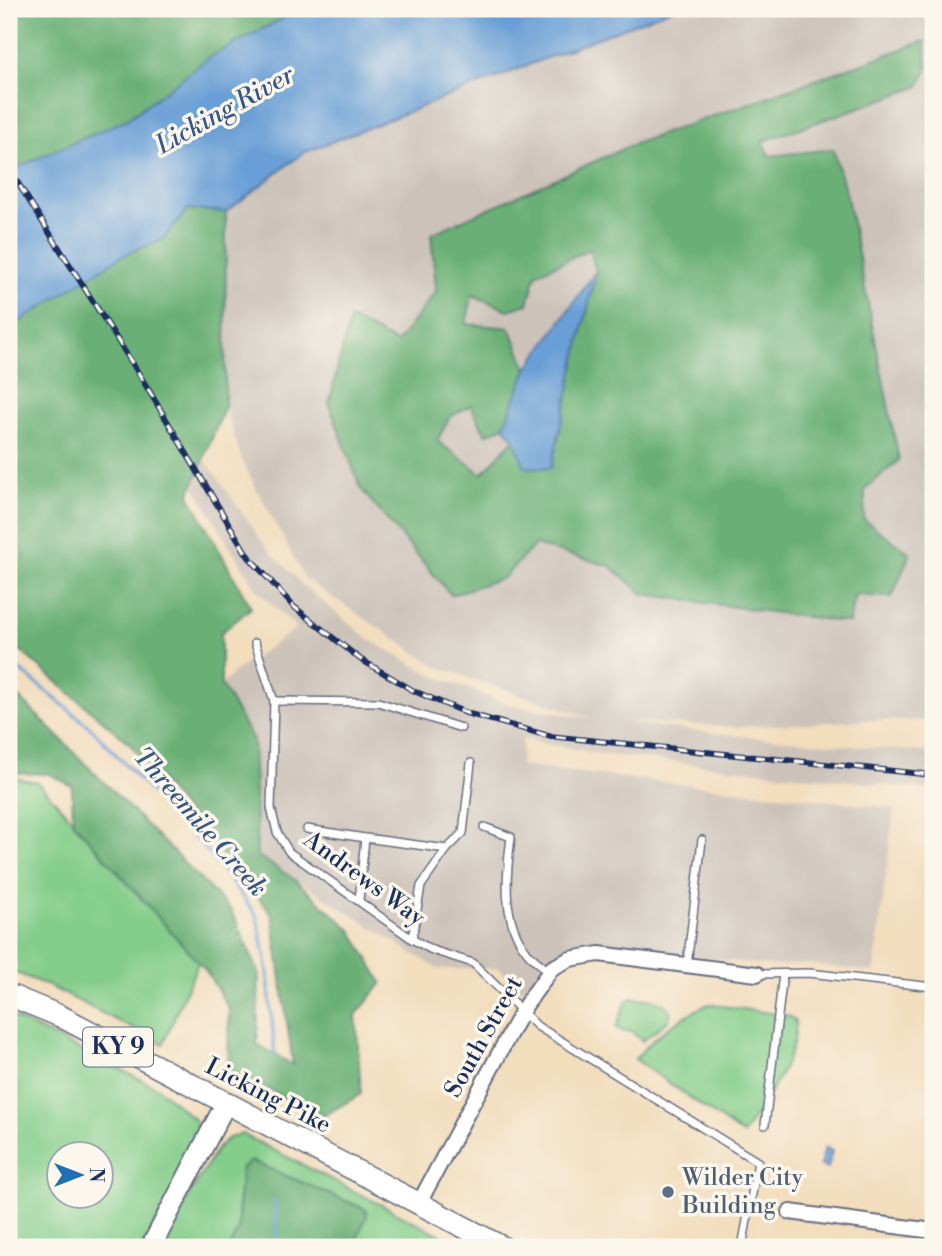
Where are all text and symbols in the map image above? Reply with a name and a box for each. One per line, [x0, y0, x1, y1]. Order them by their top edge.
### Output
water label: Licking River [149, 58, 301, 162]
water label: Threemile Creek [126, 741, 274, 903]
street label: Andrews Way [297, 824, 431, 933]
street label: South Street [438, 971, 530, 1103]
road number: KY 9 [83, 1028, 153, 1066]
street label: Licking Pike [200, 1052, 336, 1140]
north arrow [46, 1140, 116, 1210]
place label: Wilder City Building [681, 1163, 804, 1221]
text: N [84, 1167, 108, 1183]
marker: Wilder City Building [660, 1184, 676, 1200]

